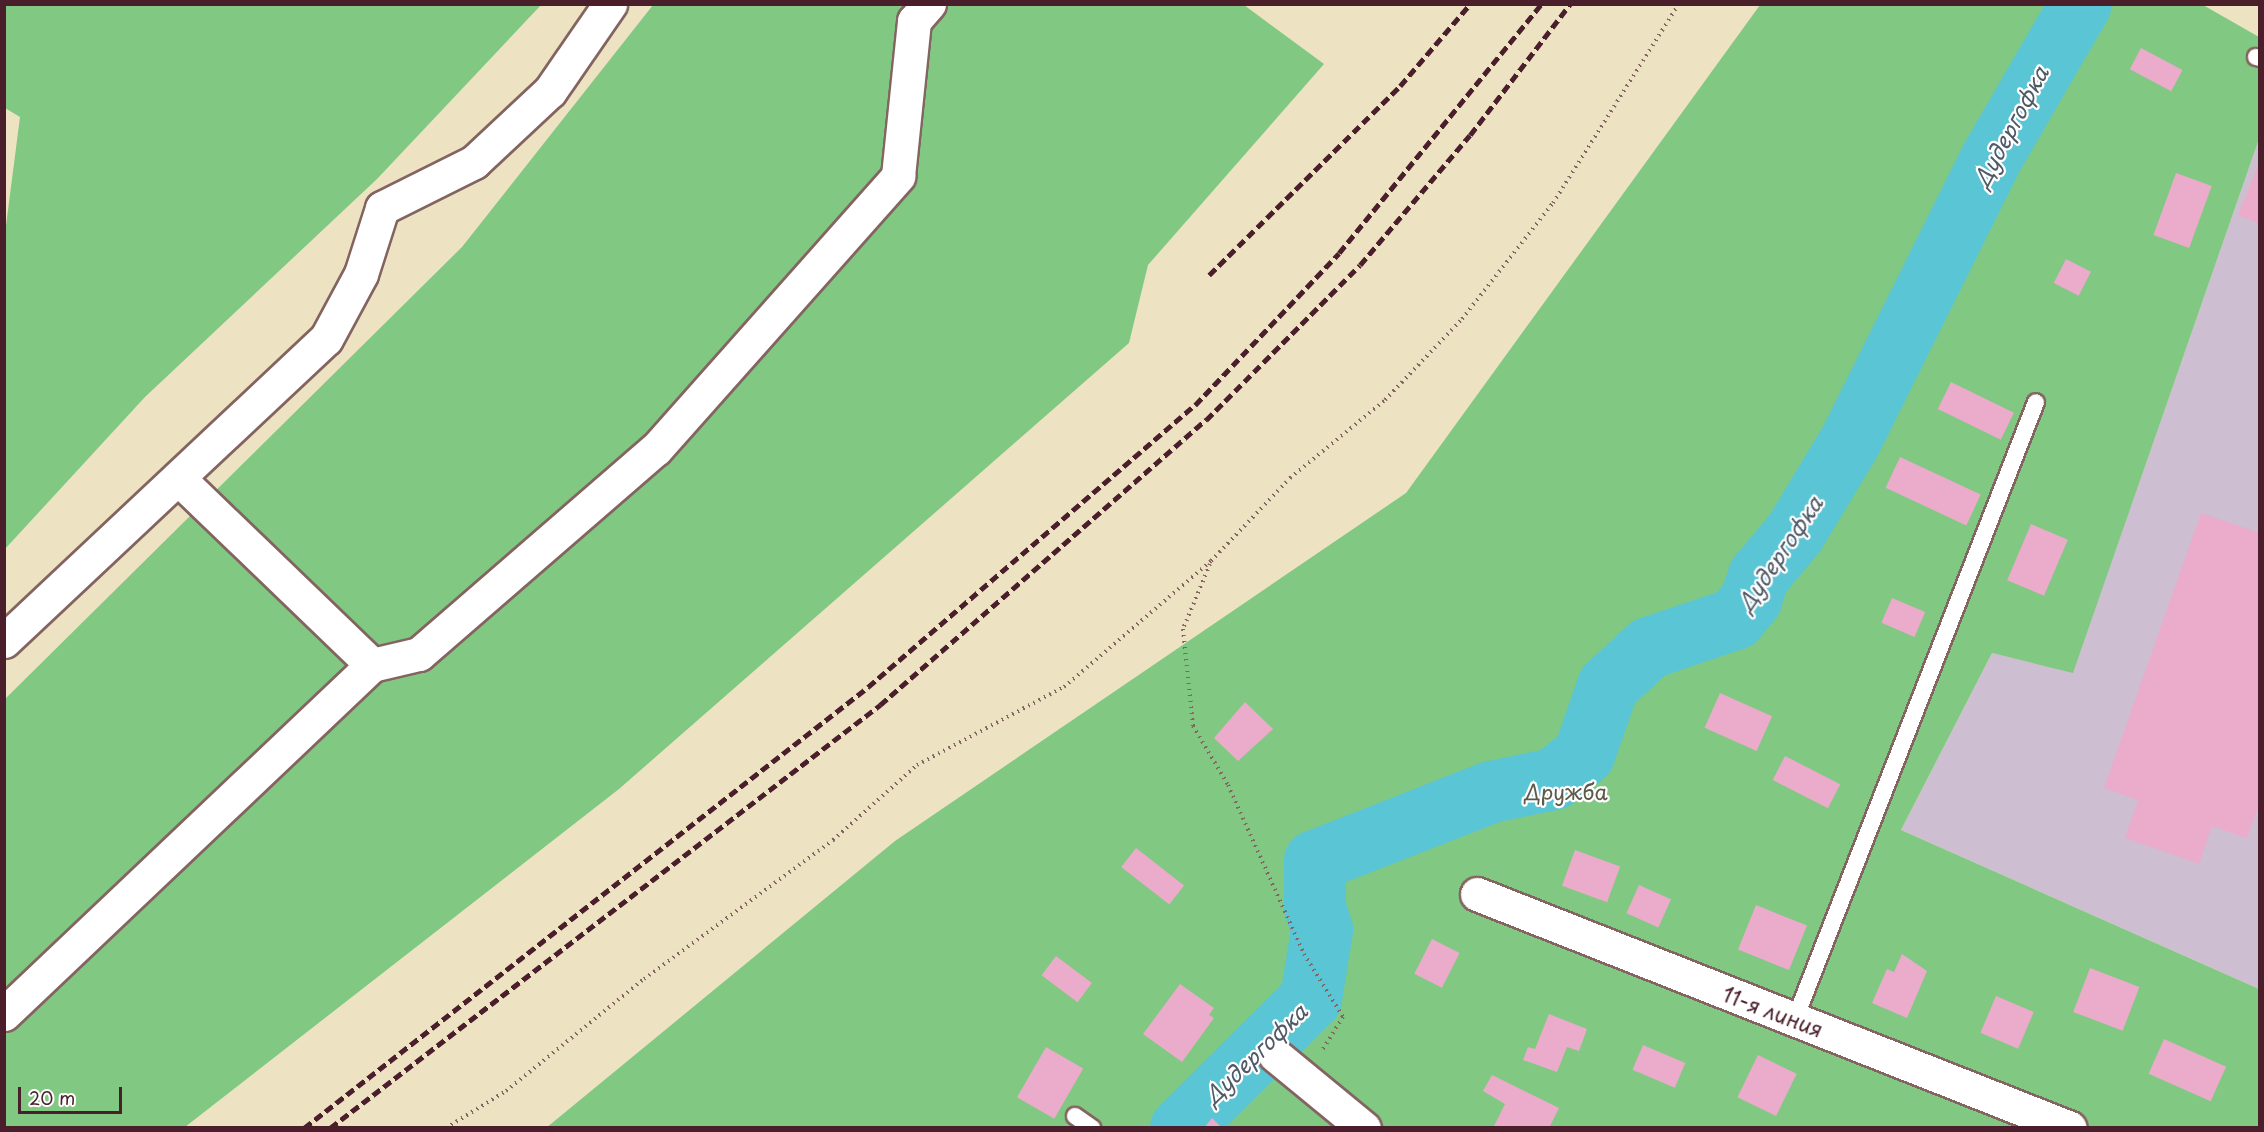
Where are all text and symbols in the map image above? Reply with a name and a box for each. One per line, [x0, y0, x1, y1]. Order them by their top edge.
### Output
water label: Дудергофка [1967, 61, 2053, 191]
water label: Дудергофка [1731, 491, 1827, 615]
park label: Дружба [1524, 778, 1608, 804]
street label: 11-я линия [1719, 980, 1827, 1042]
water label: Дудергофка [1198, 997, 1312, 1109]
scale bar [21, 1075, 124, 1113]
text: 20 m [29, 1084, 75, 1111]

